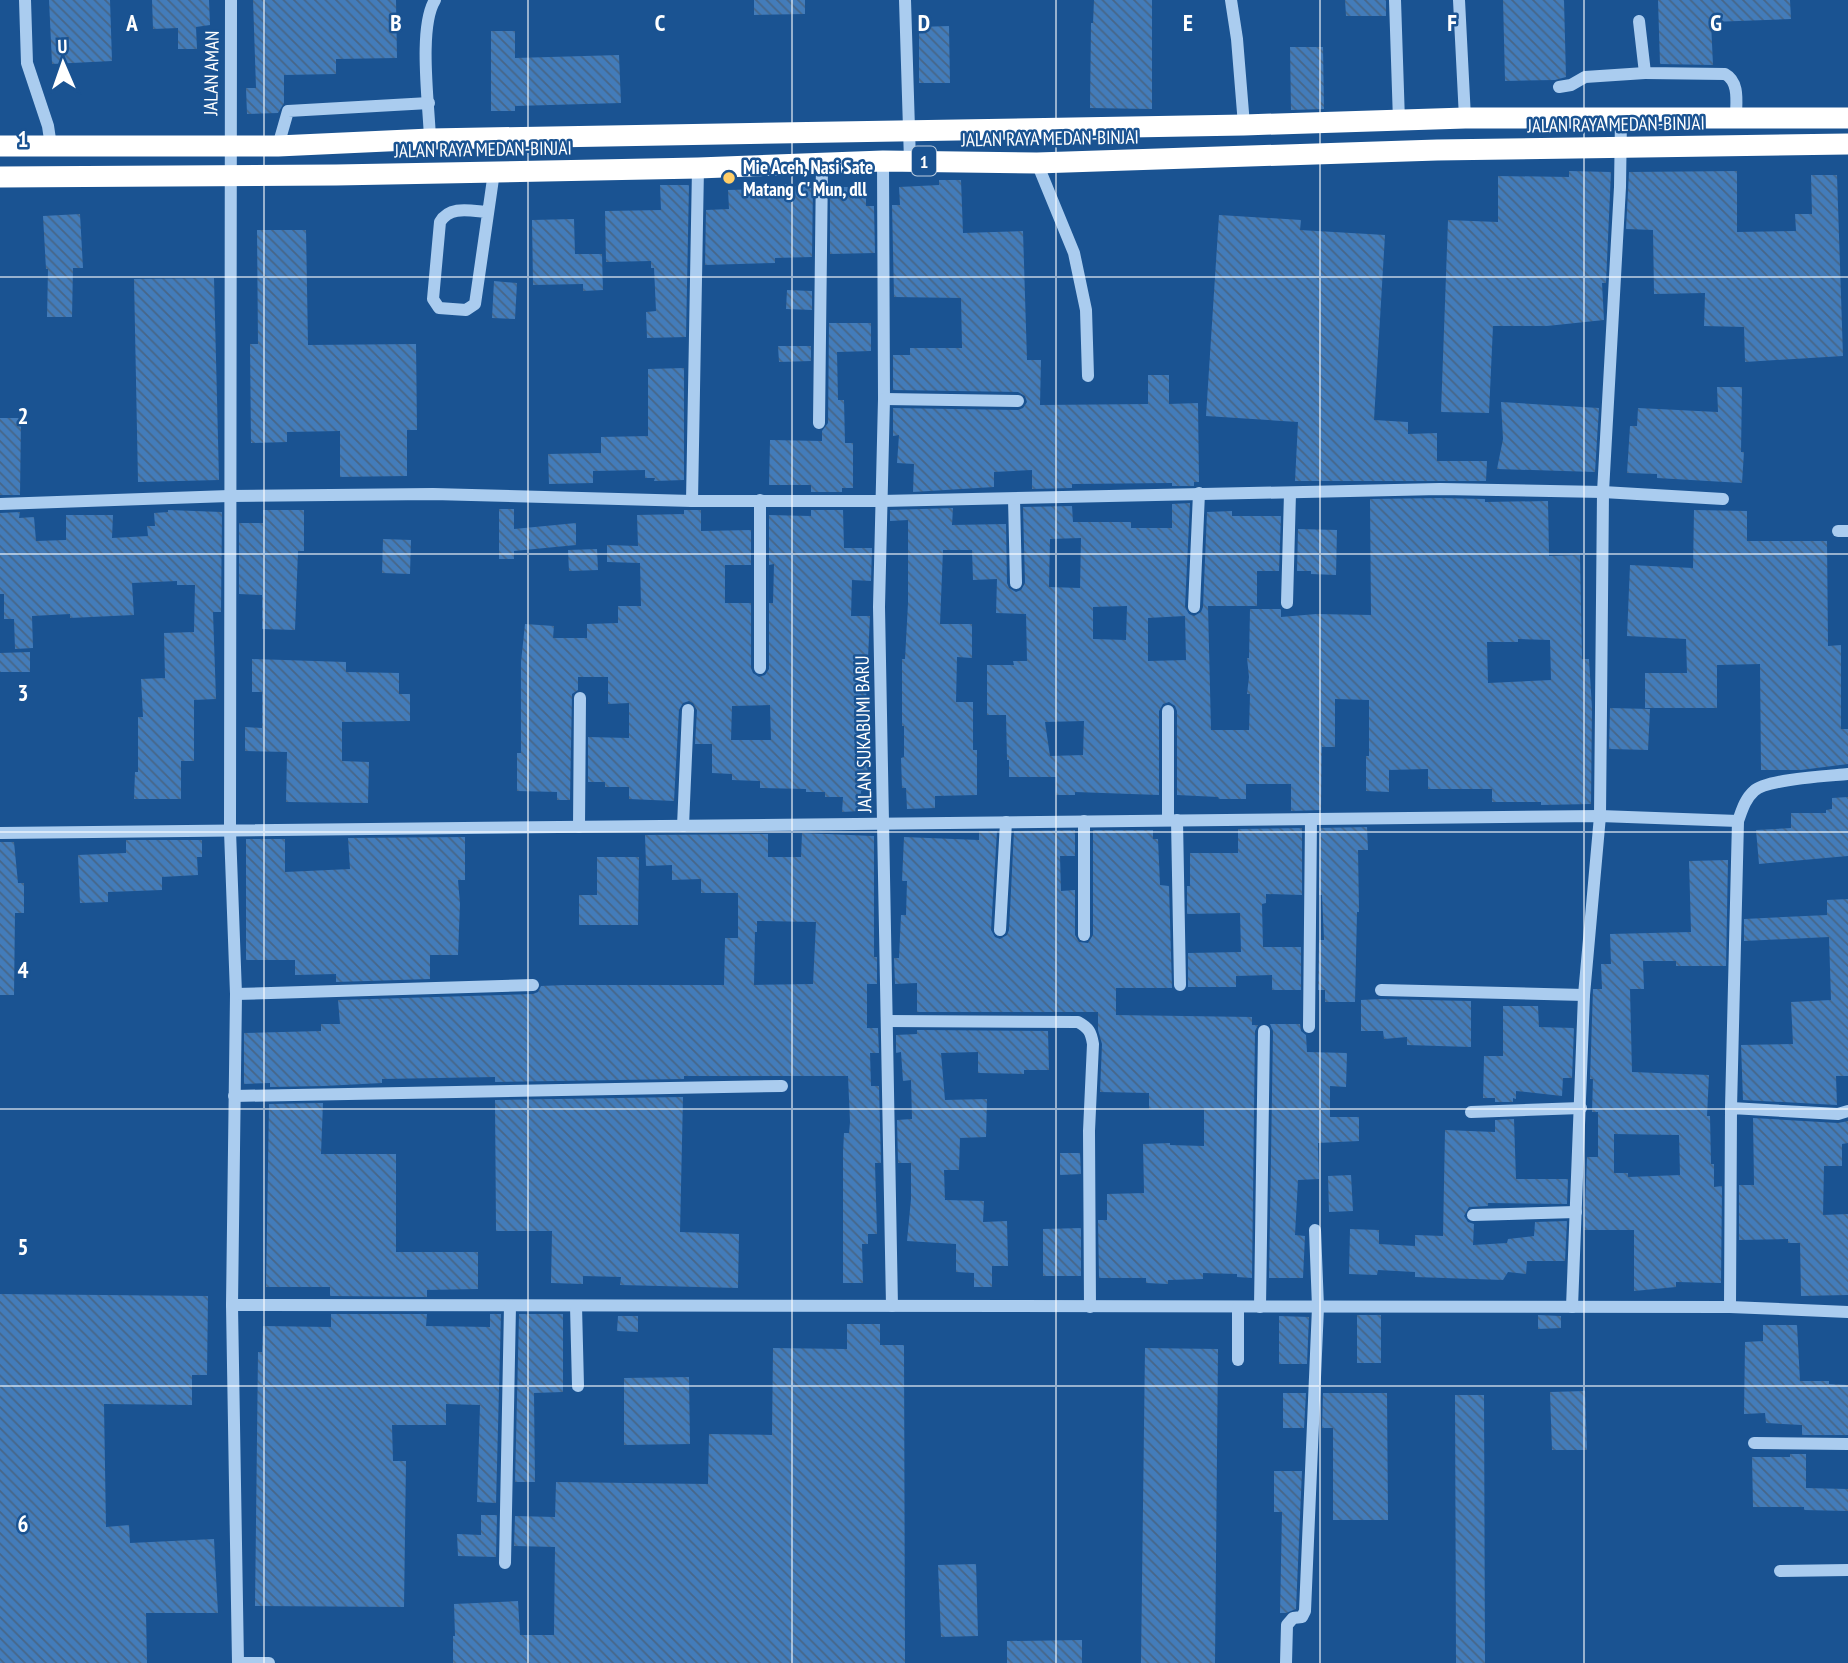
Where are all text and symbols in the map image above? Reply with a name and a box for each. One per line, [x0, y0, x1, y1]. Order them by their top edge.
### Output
text: A [125, 8, 138, 37]
text: B [390, 8, 402, 37]
text: C [655, 8, 666, 37]
text: D [918, 8, 930, 37]
text: E [1183, 8, 1193, 37]
text: F [1447, 8, 1457, 37]
text: G [1710, 8, 1722, 37]
north arrow [28, 28, 98, 98]
street label: JALAN AMAN [198, 31, 224, 116]
text: U [57, 34, 68, 58]
street label: JALAN RAYA MEDAN-BINJAI [1526, 110, 1705, 138]
text: 1 [18, 124, 29, 153]
street label: JALAN RAYA MEDAN-BINJAI [960, 124, 1139, 152]
street label: JALAN RAYA MEDAN-BINJAI [393, 135, 572, 163]
road number: 1 [912, 146, 936, 176]
place label: Mie Aceh, Nasi Sate Matang C' Mun, dll [743, 155, 873, 201]
marker: Mie Aceh, Nasi Sate Matang C' Mun, dll [721, 170, 737, 186]
text: 2 [18, 401, 29, 430]
street label: JALAN SUKABUMI BARU [850, 655, 876, 814]
text: 3 [18, 678, 29, 707]
text: 4 [18, 955, 29, 984]
text: 5 [18, 1232, 29, 1261]
text: 6 [18, 1509, 29, 1538]

